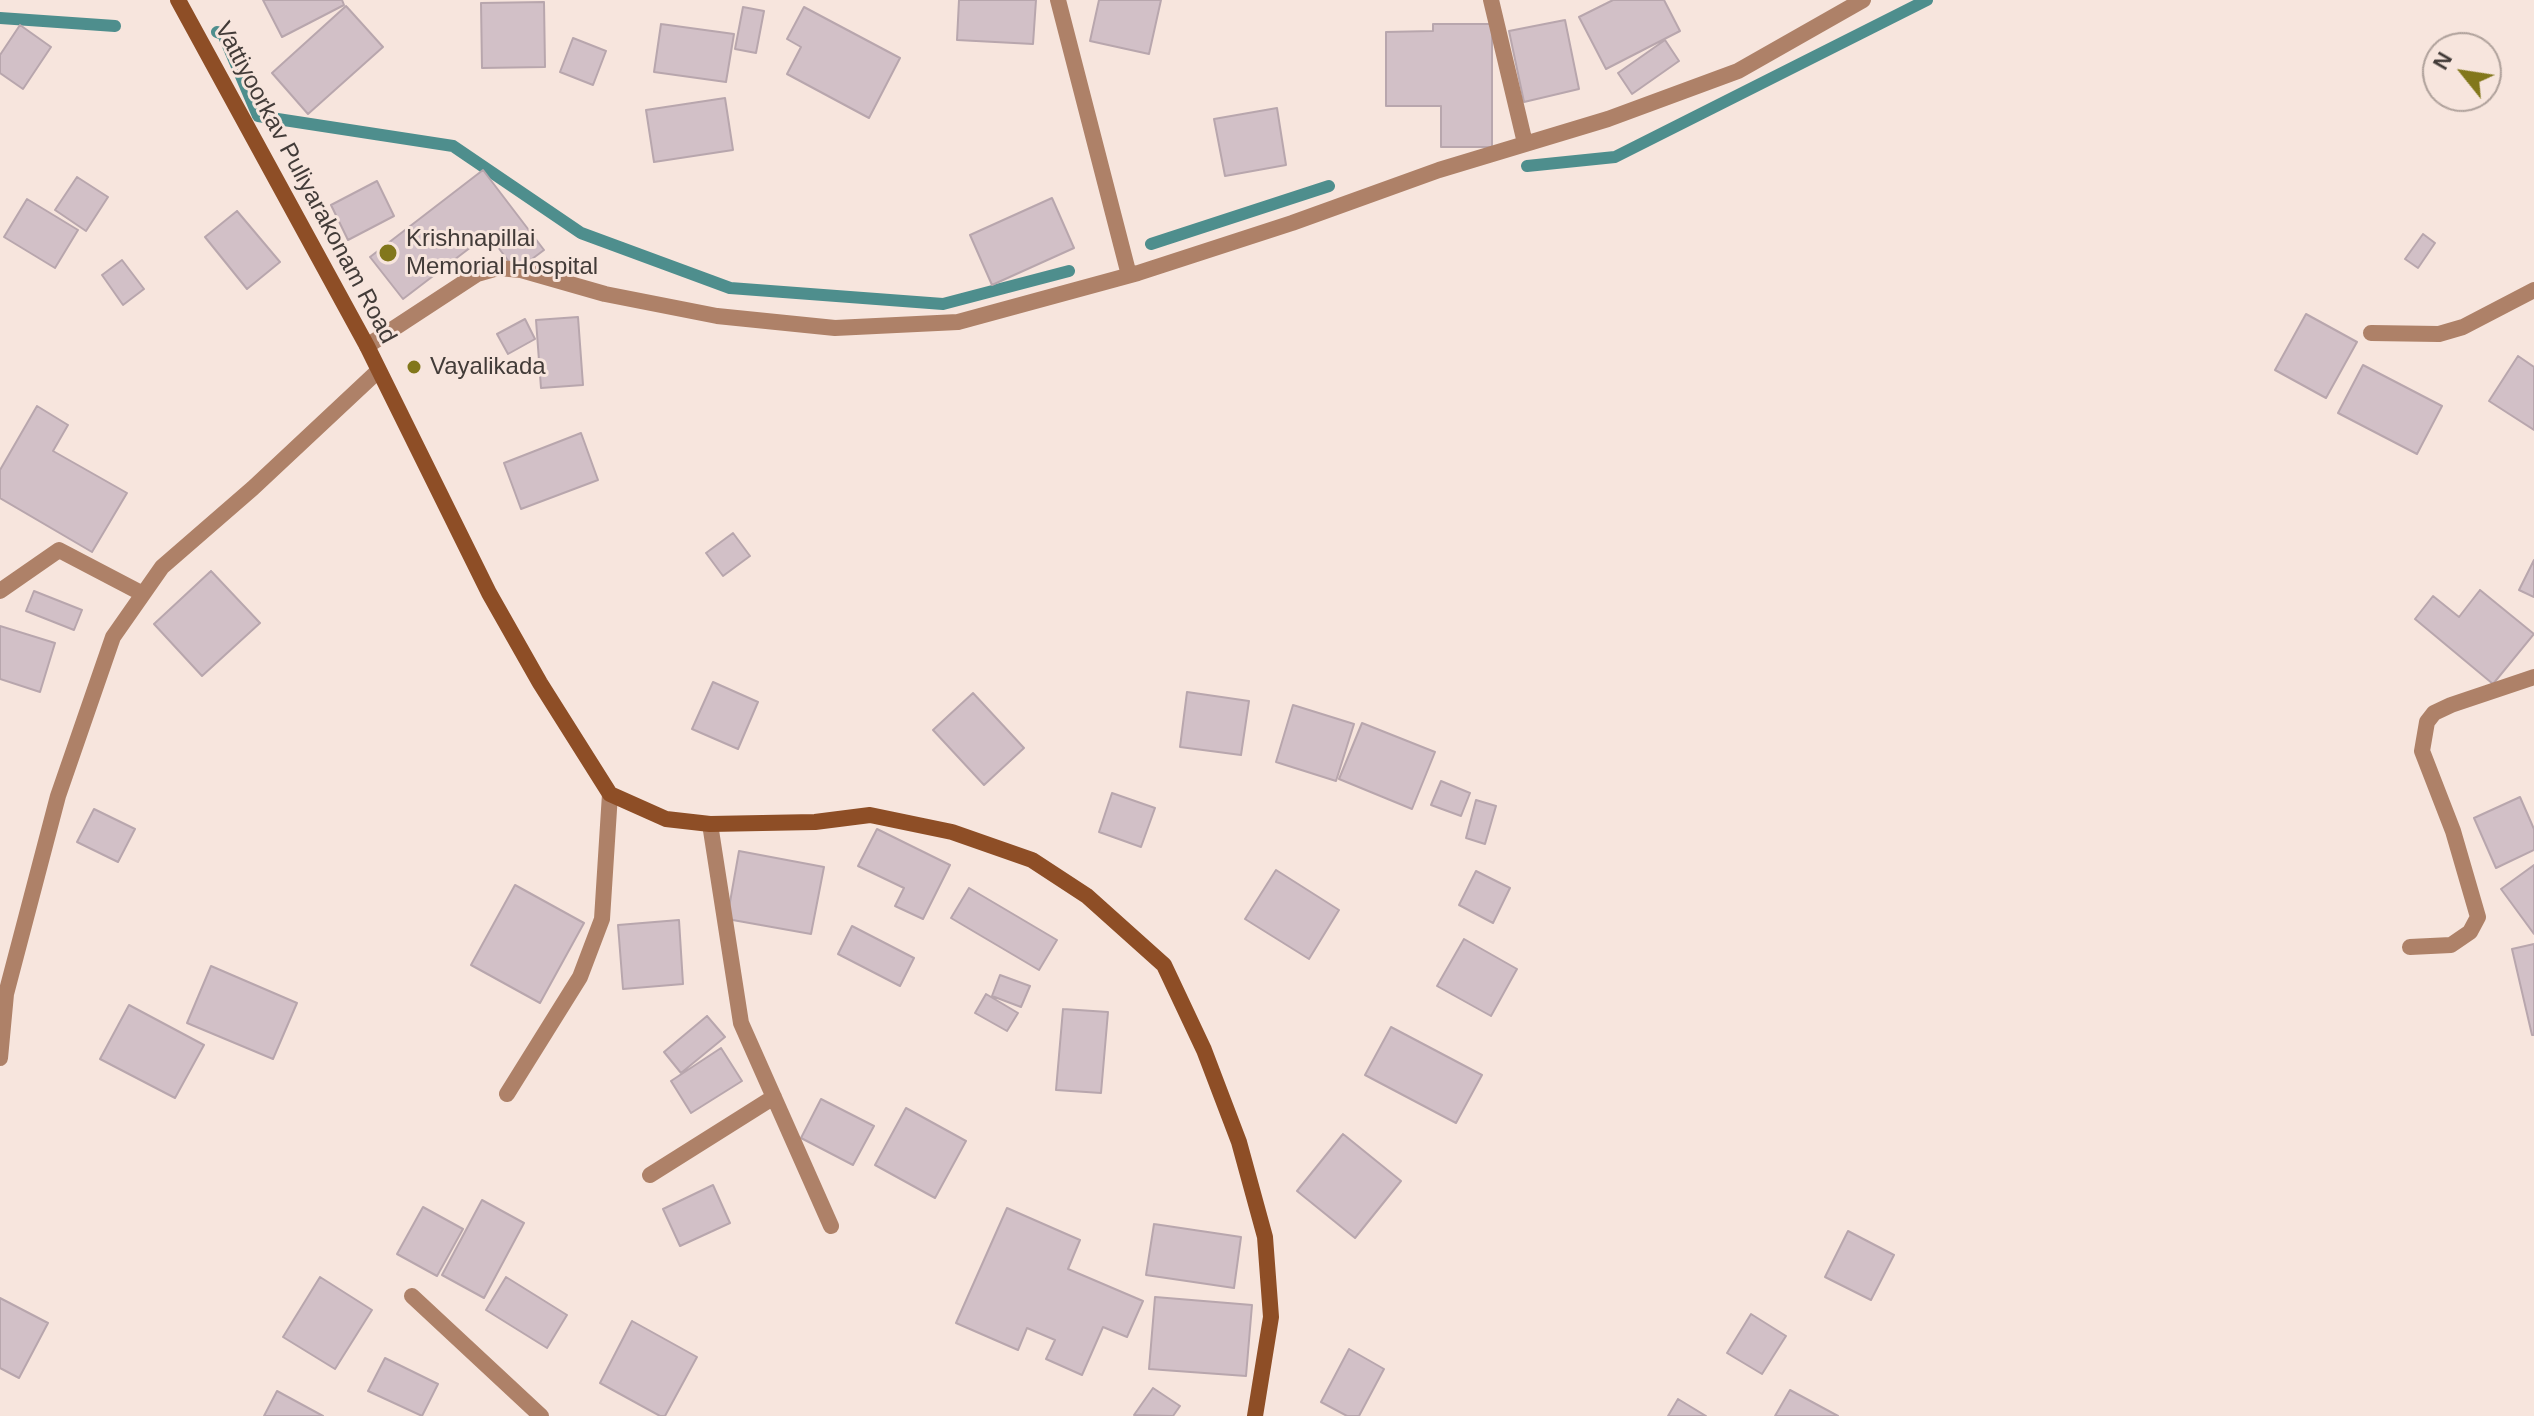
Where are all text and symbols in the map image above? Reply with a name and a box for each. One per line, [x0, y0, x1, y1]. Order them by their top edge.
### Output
street label: Vattiyoorkav Puliyarakonam Road [208, 17, 402, 349]
north arrow [2422, 32, 2502, 112]
text: N [2428, 48, 2457, 74]
place label: Krishnapillai Memorial Hospital [406, 225, 598, 281]
marker: Krishnapillai Memorial Hospital [377, 242, 399, 264]
place label: Vayalikada [430, 353, 546, 381]
marker: Vayalikada [405, 358, 423, 376]

